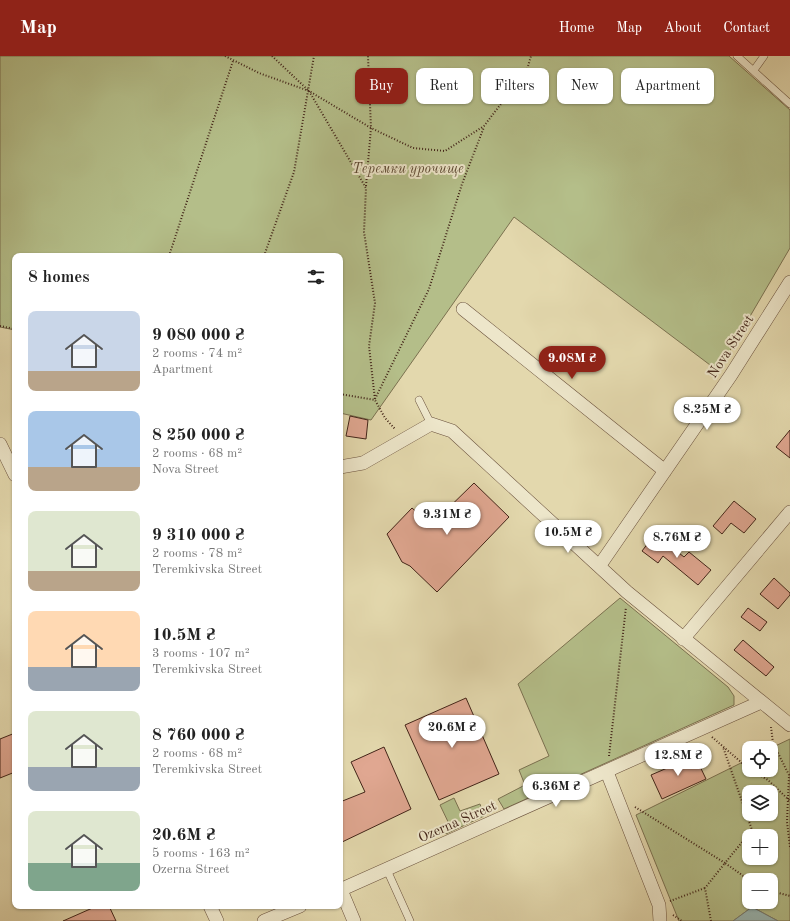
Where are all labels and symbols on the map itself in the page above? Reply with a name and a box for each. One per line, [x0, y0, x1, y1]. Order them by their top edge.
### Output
park label: Теремки урочище [352, 162, 464, 177]
street label: Nova Street [705, 312, 756, 381]
pin: 9.08M ₴ [535, 346, 609, 380]
pin: 8.25M ₴ [670, 397, 744, 431]
pin: 9.31M ₴ [410, 502, 484, 536]
pin: 10.5M ₴ [531, 520, 605, 554]
pin: 8.76M ₴ [640, 525, 714, 559]
pin: 20.6M ₴ [415, 715, 489, 749]
pin: 12.8M ₴ [641, 743, 715, 777]
pin: 6.36M ₴ [519, 774, 593, 808]
street label: Ozerna Street [416, 798, 499, 845]

